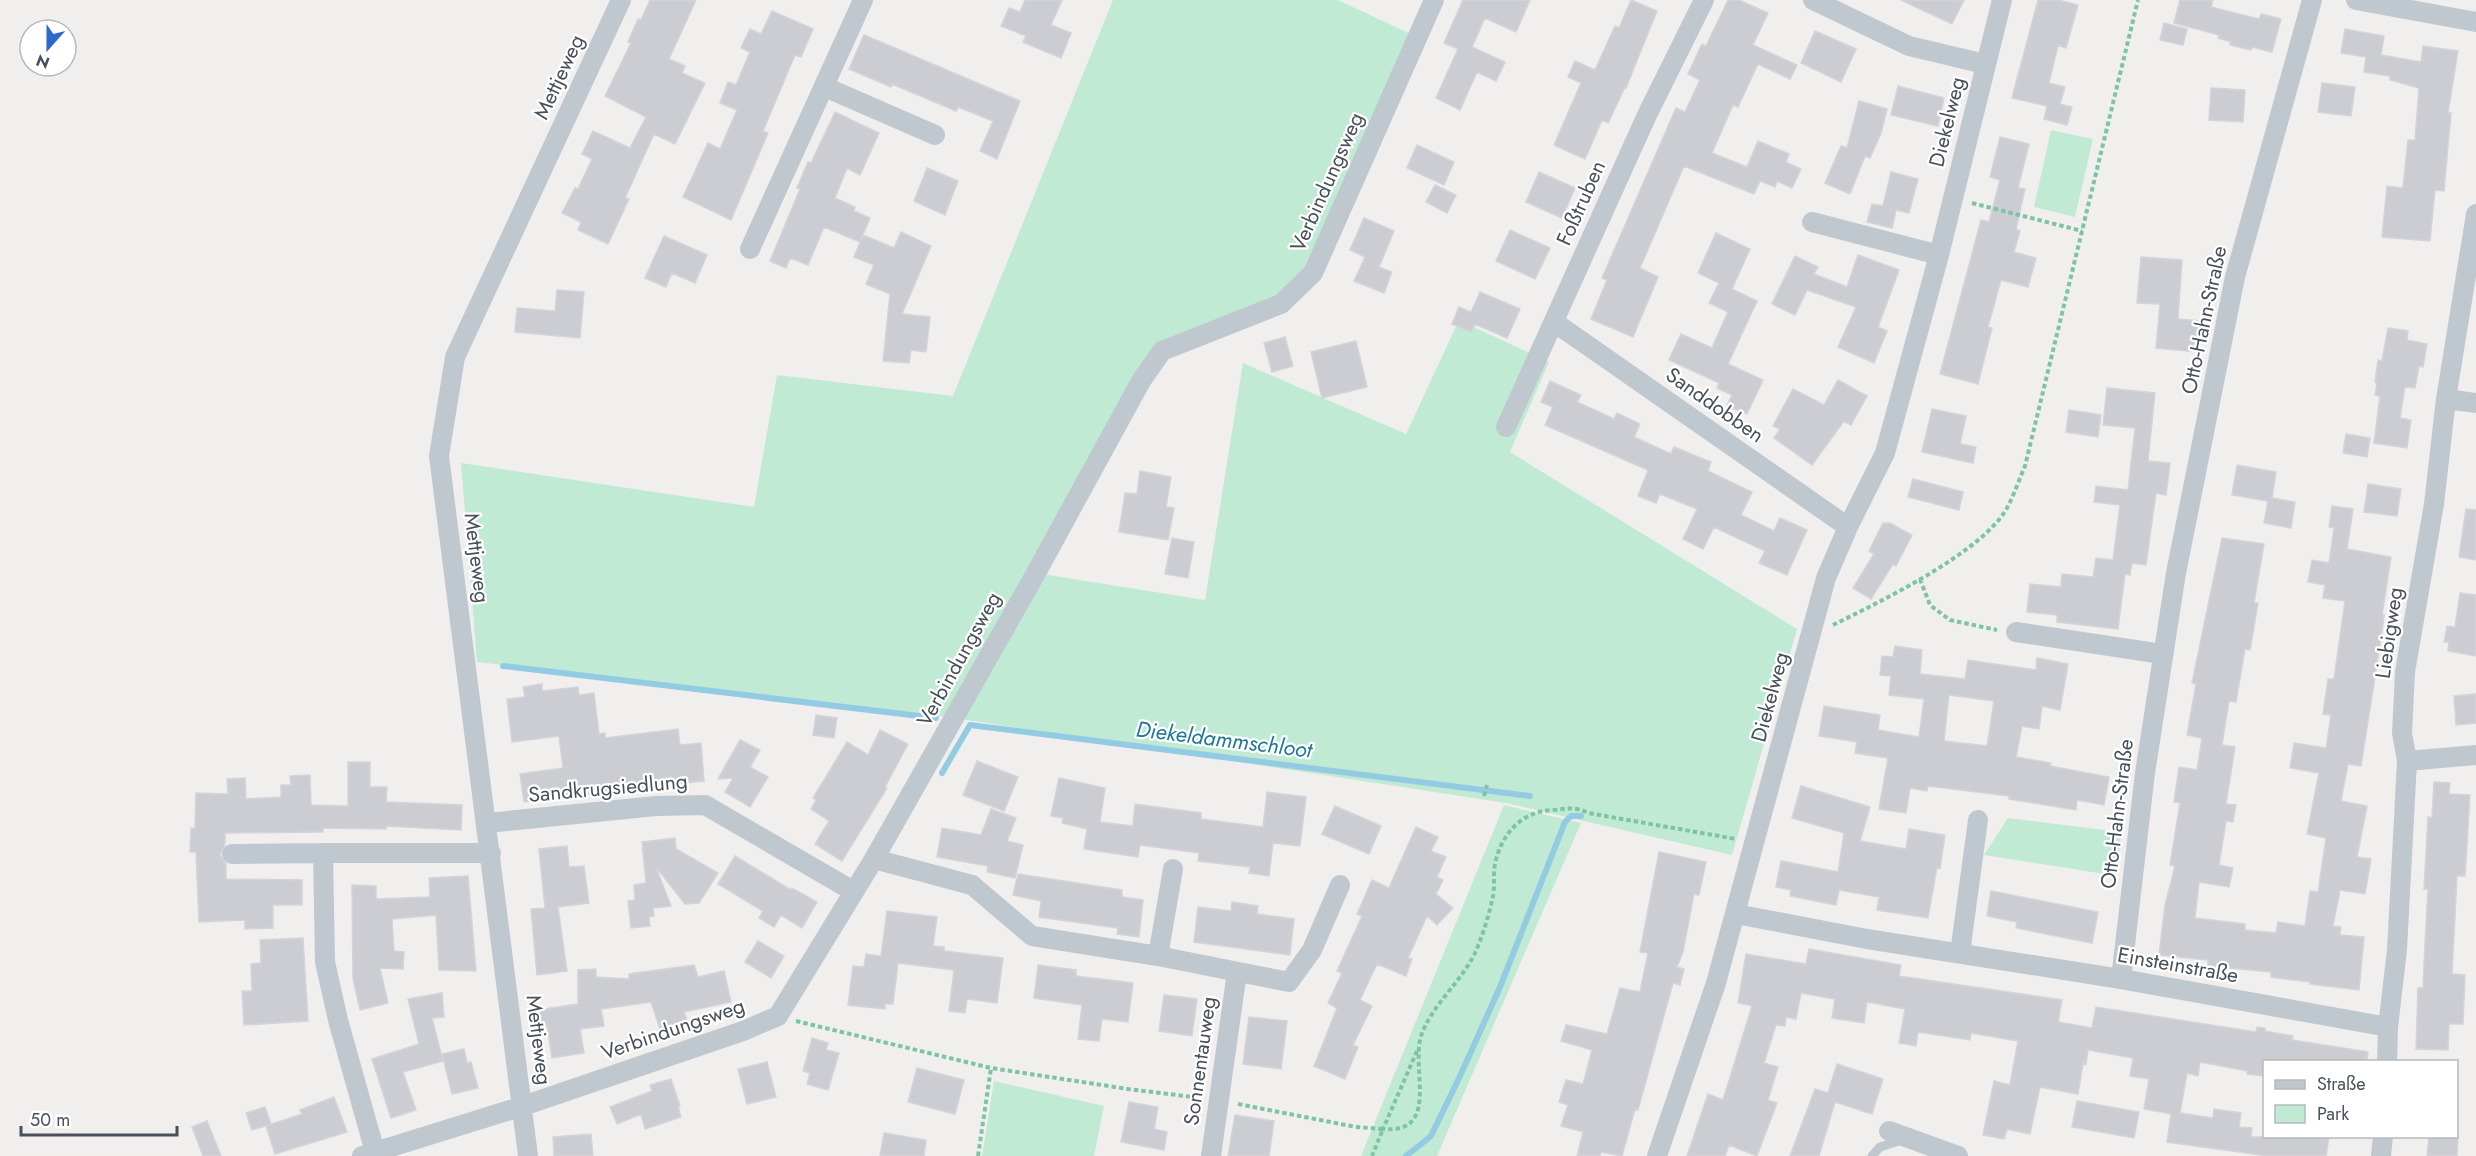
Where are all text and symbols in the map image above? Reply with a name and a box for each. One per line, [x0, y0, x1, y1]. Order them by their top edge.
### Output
north arrow [18, 18, 78, 78]
street label: Mettjeweg [526, 30, 592, 124]
text: N [33, 49, 53, 75]
street label: Diekelweg [1921, 74, 1973, 170]
street label: Verbindungsweg [1283, 107, 1371, 257]
street label: Foßtruben [1549, 156, 1613, 250]
street label: Otto-Hahn-Straße [2174, 243, 2234, 397]
street label: Sanddobben [1660, 360, 1770, 450]
street label: Mettjeweg [457, 511, 497, 605]
street label: Liebigweg [2368, 585, 2410, 681]
street label: Verbindungsweg [910, 586, 1008, 732]
street label: Diekelweg [1744, 649, 1796, 745]
water label: Diekeldammschloot [1134, 712, 1316, 766]
street label: Otto-Hahn-Straße [2093, 737, 2141, 891]
street label: Sandkrugsiedlung [527, 766, 689, 810]
street label: Einsteinstraße [2115, 940, 2241, 990]
street label: Verbindungsweg [597, 990, 749, 1068]
street label: Mettjeweg [519, 993, 559, 1087]
street label: Sonnentauweg [1176, 995, 1224, 1127]
legend [2263, 1060, 2458, 1138]
text: Straße [2317, 1071, 2365, 1097]
scale bar [21, 1099, 177, 1137]
text: Park [2317, 1101, 2349, 1127]
text: 50 m [30, 1107, 70, 1133]

